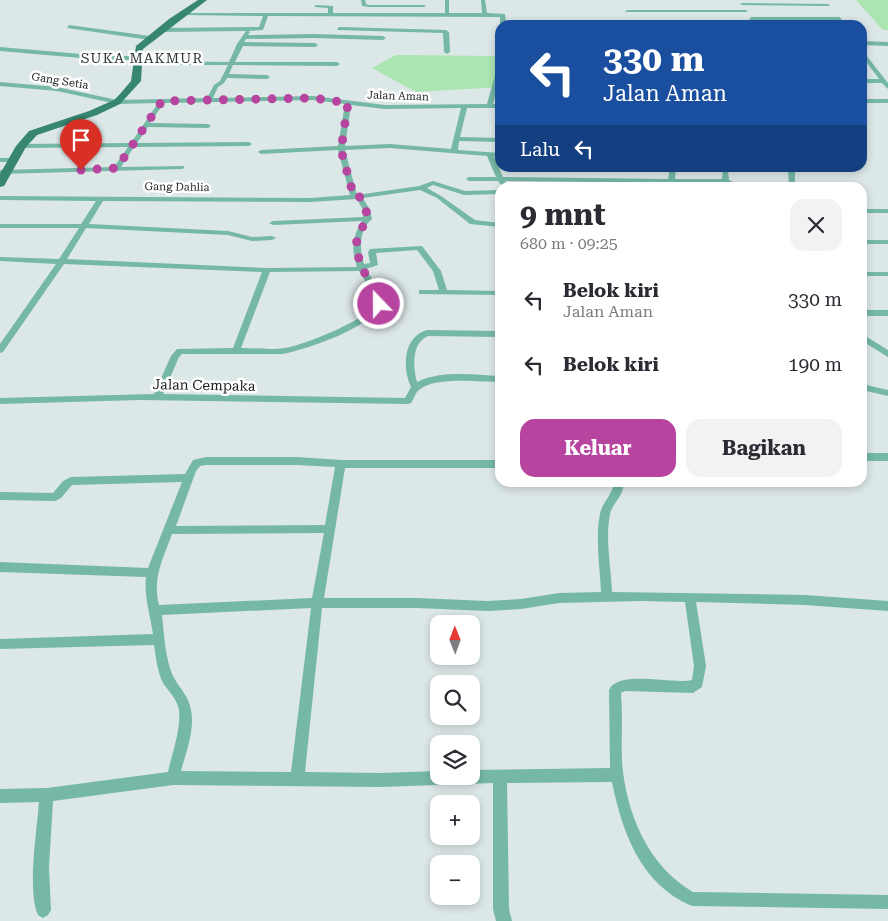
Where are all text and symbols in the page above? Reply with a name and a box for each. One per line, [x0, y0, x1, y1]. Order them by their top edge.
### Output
text: 330 m [603, 39, 704, 80]
icon: left [520, 40, 585, 105]
district label: SUKA MAKMUR [81, 50, 203, 66]
street label: Gang Setia [31, 70, 89, 92]
text: Jalan Aman [603, 81, 727, 106]
street label: Jalan Aman [367, 88, 429, 104]
pin [60, 119, 102, 170]
icon: arrive [67, 126, 95, 154]
icon: left [570, 135, 598, 163]
text: Lalu [520, 138, 560, 161]
street label: Gang Dahlia [144, 180, 210, 194]
text: 9 mnt [520, 197, 606, 232]
button: close [790, 199, 842, 251]
text: 680 m · 09:25 [520, 234, 618, 253]
position arrow [352, 277, 404, 329]
text: Belok kiri [563, 279, 659, 302]
icon: left [520, 286, 548, 314]
text: 330 m [788, 288, 842, 311]
text: Jalan Aman [563, 302, 653, 321]
icon: left [520, 351, 548, 379]
text: Belok kiri [563, 353, 659, 376]
text: 190 m [788, 353, 842, 376]
street label: Jalan Cempaka [152, 376, 256, 394]
button: Keluar [520, 419, 676, 477]
button: Bagikan [686, 419, 842, 477]
north arrow [430, 615, 480, 665]
map controls [430, 615, 480, 905]
button: search [430, 675, 480, 725]
button: layers [430, 735, 480, 785]
button: + [430, 795, 480, 845]
button: − [430, 855, 480, 905]

